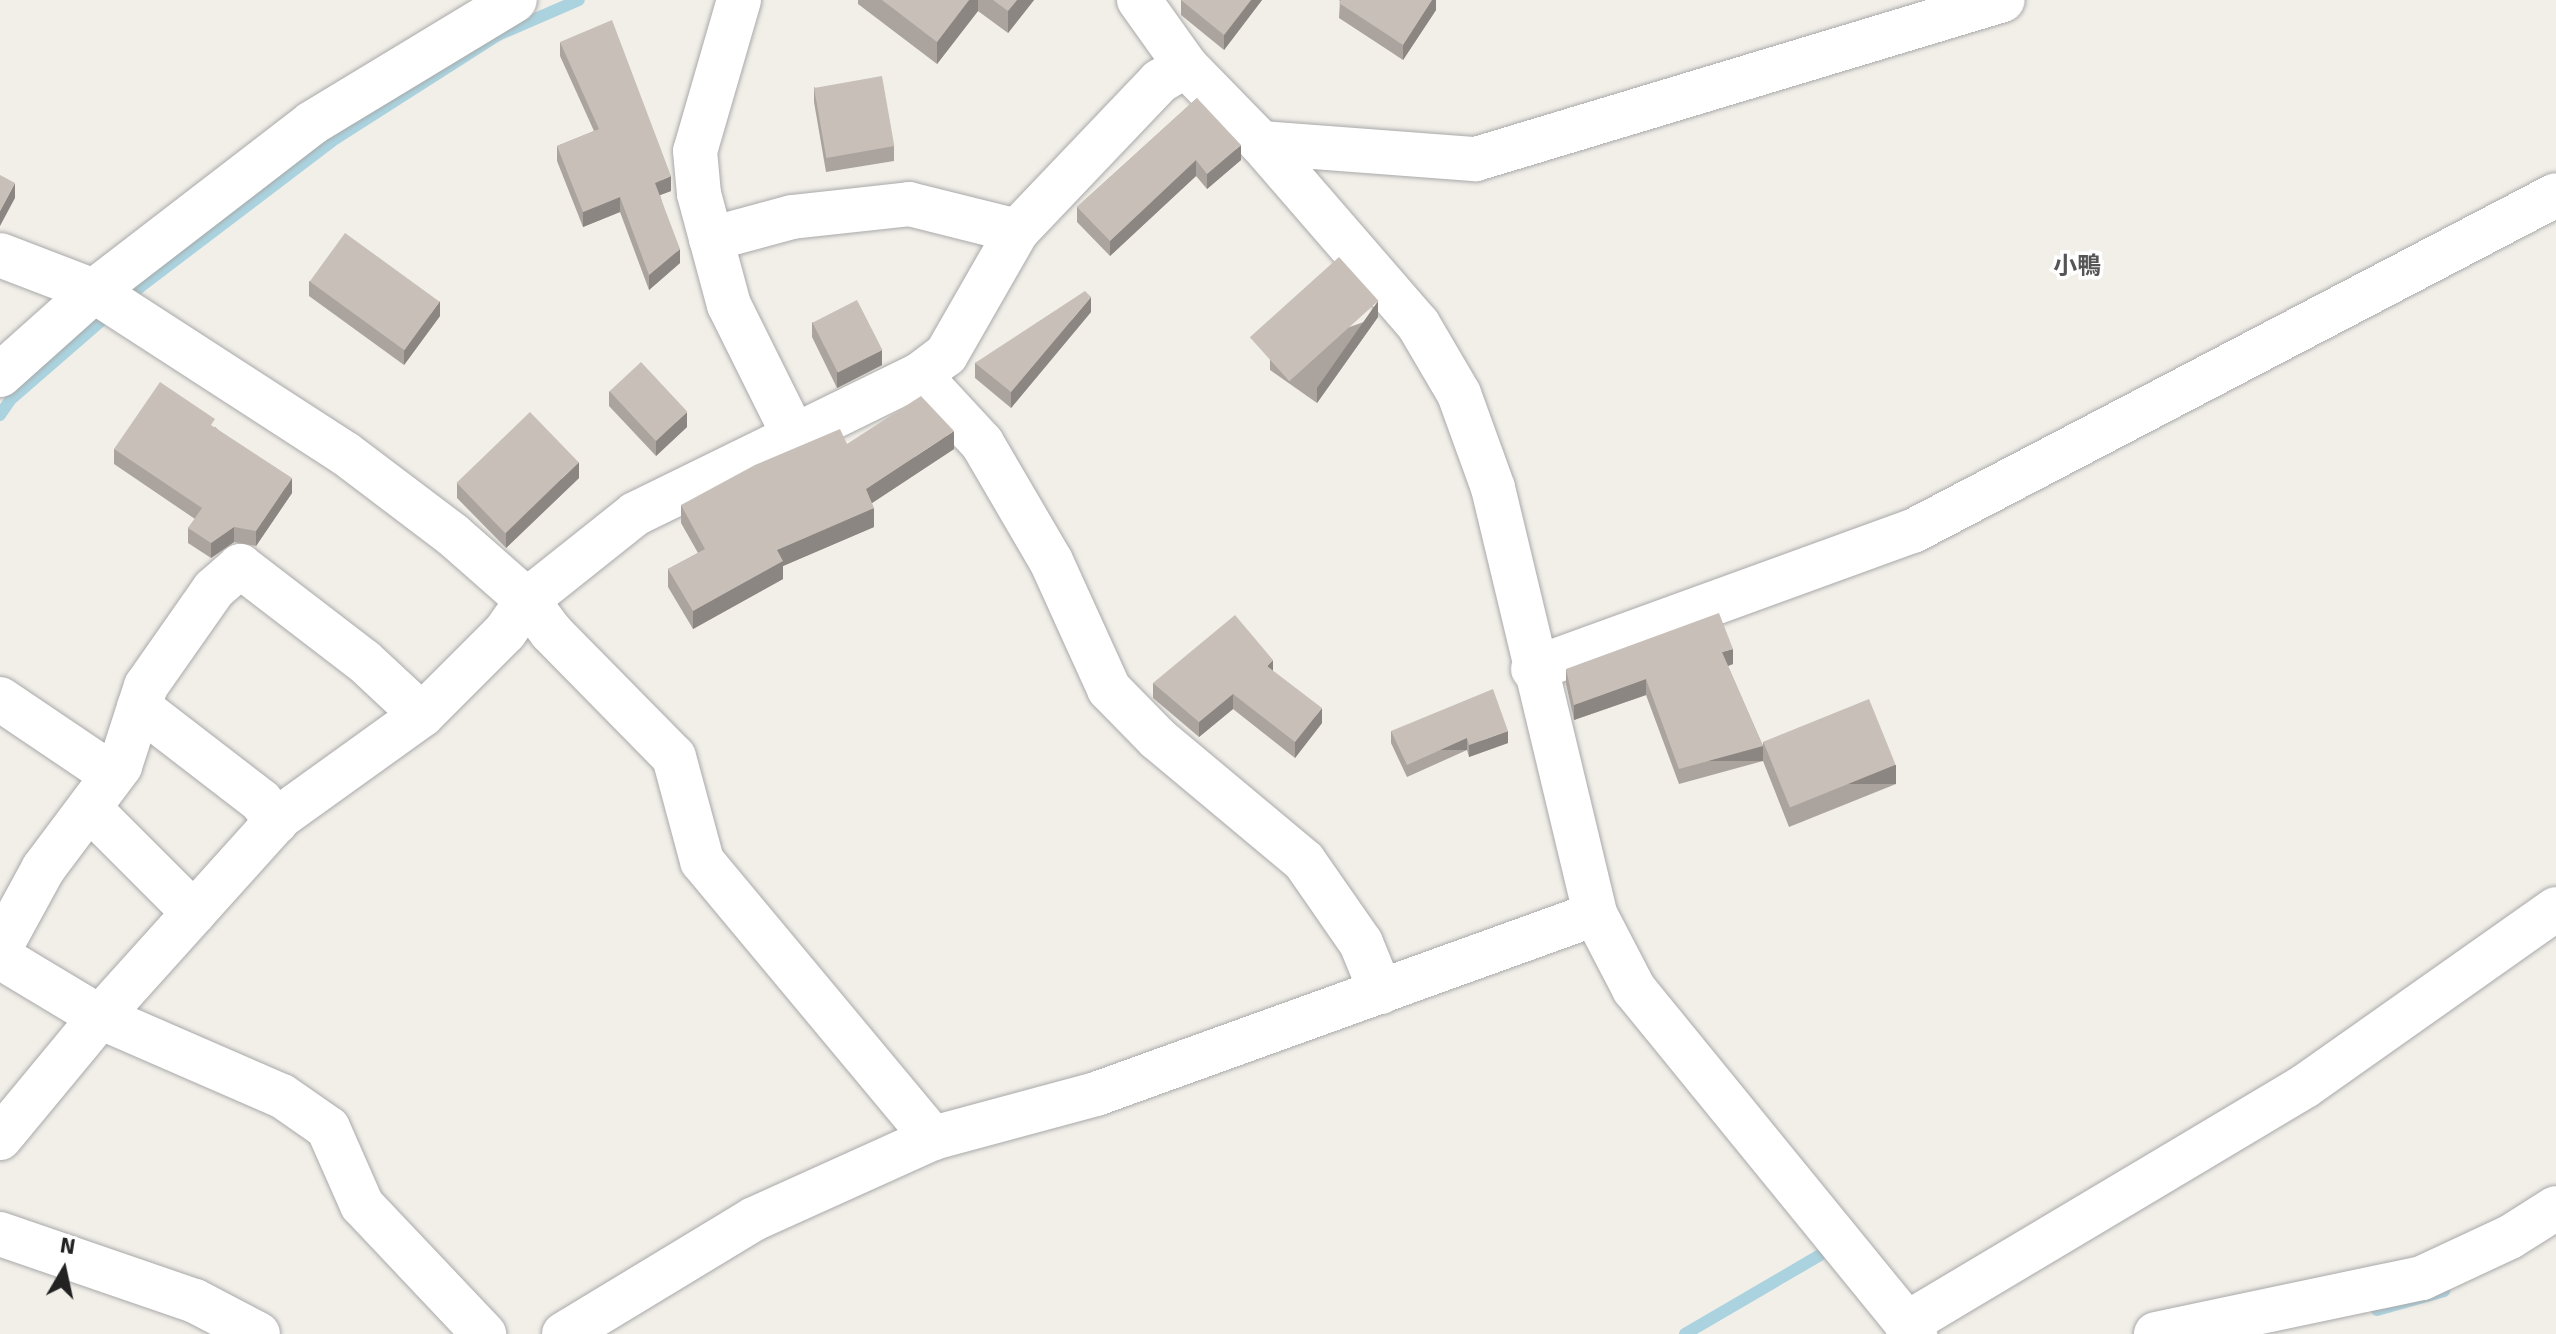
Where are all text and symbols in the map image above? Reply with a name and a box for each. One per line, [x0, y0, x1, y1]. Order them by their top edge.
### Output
district label: 小鴨 [2053, 253, 2101, 281]
north arrow [24, 1230, 104, 1310]
text: N [58, 1231, 78, 1260]

